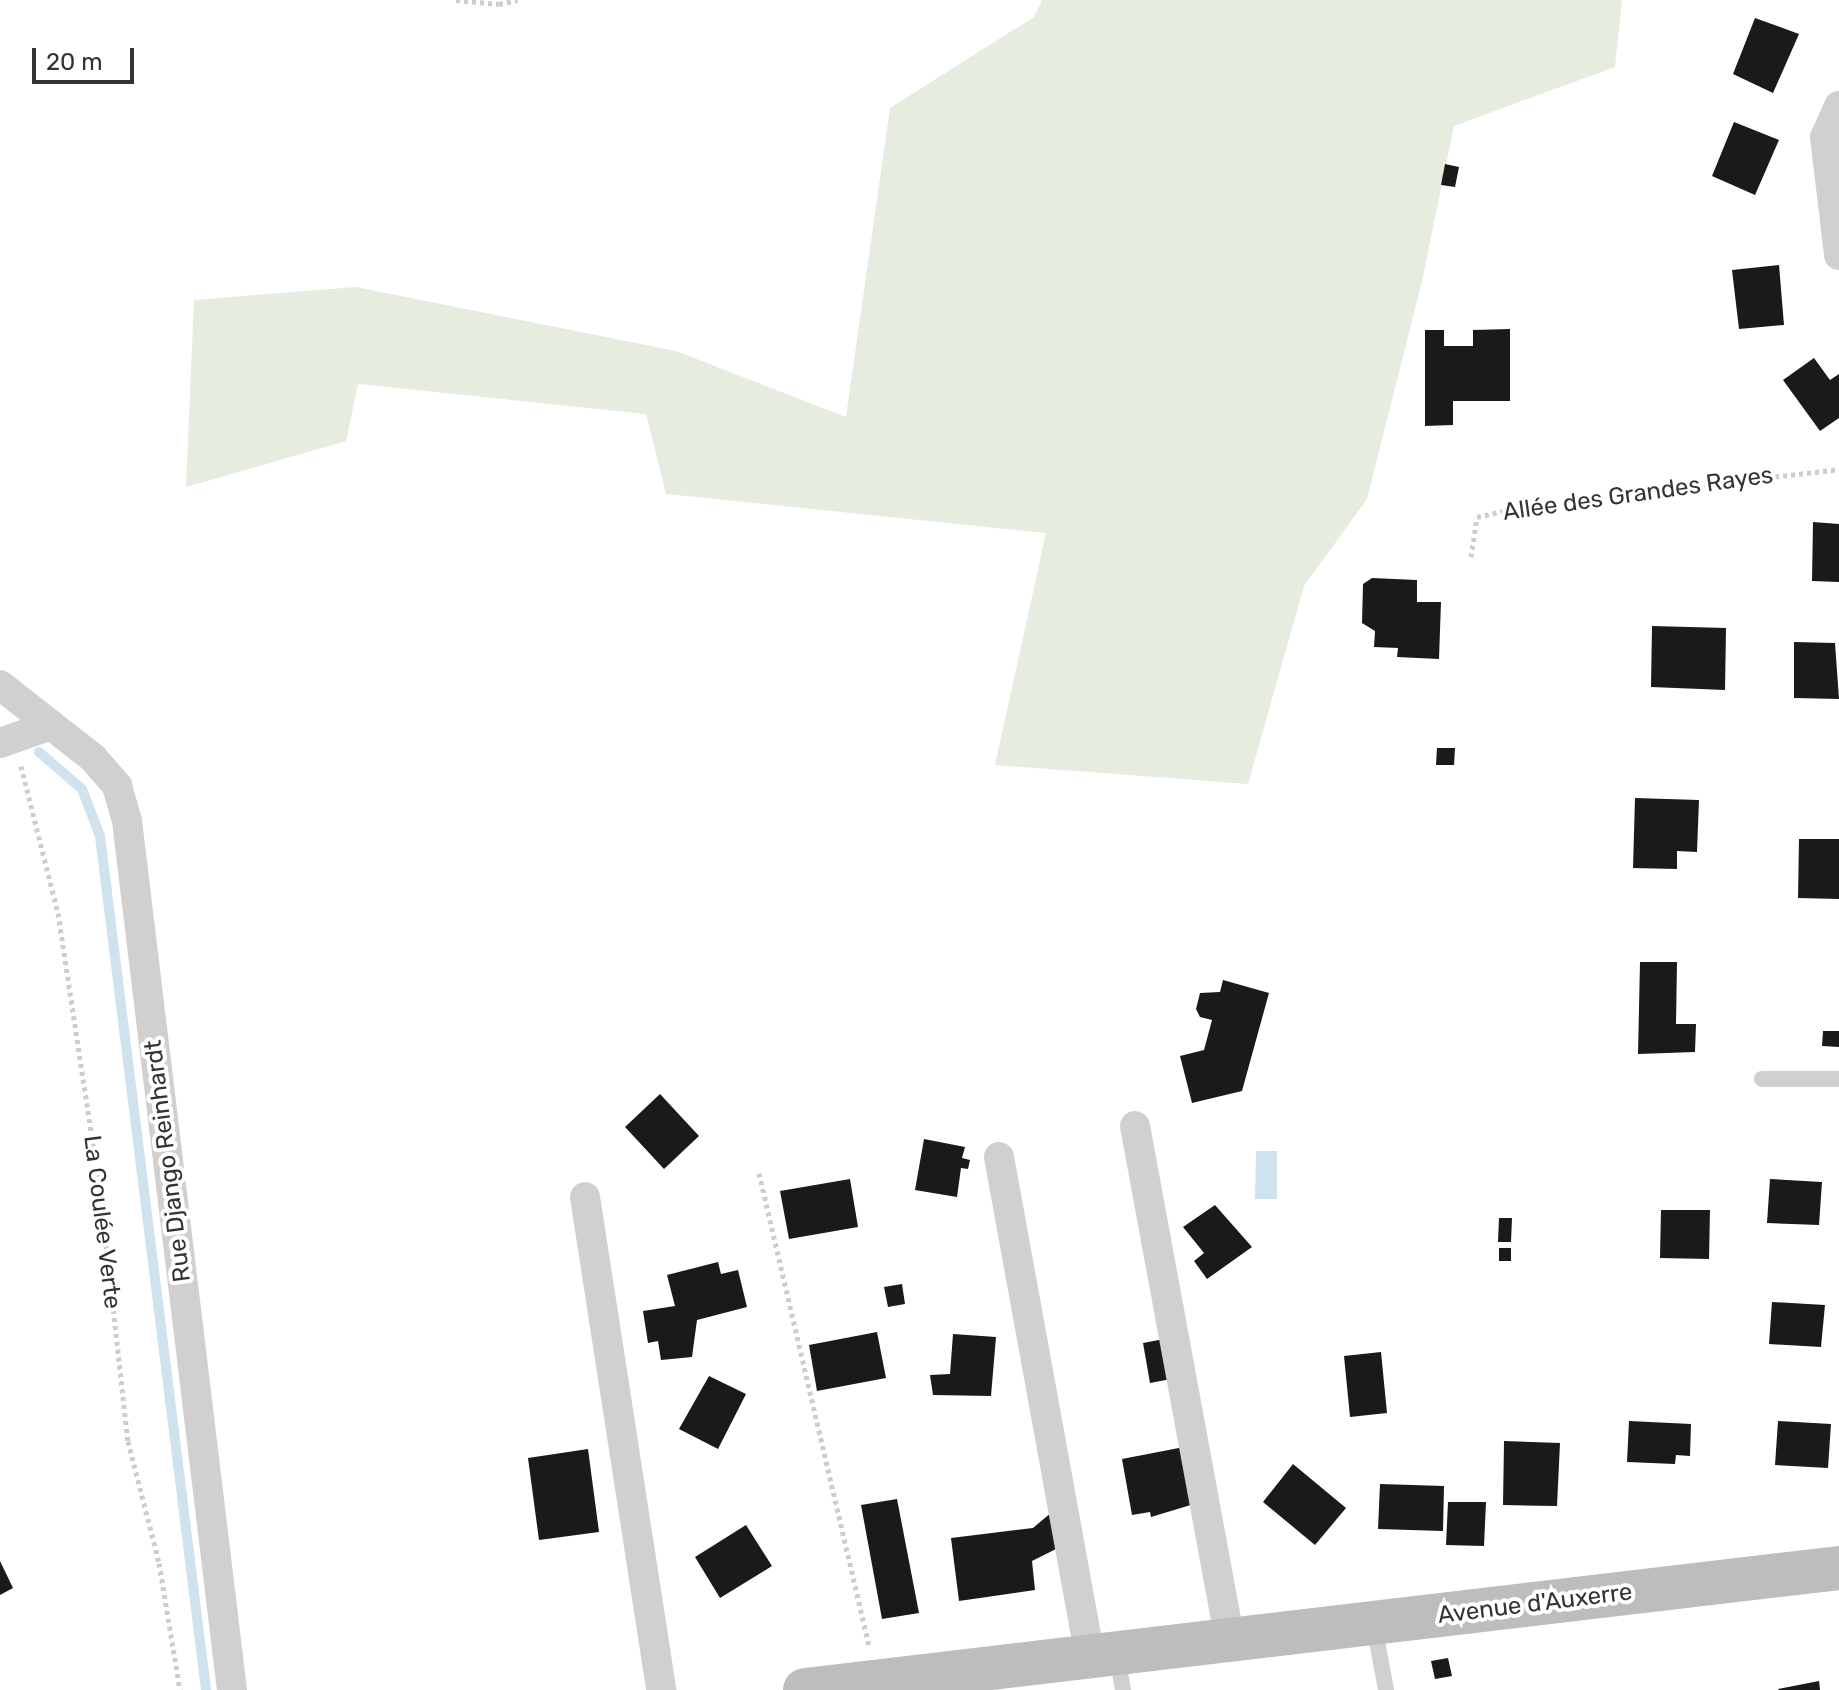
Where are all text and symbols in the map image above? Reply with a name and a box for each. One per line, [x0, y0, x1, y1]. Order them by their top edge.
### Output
scale bar [36, 32, 138, 82]
text: 20 m [46, 48, 103, 76]
street label: Allée des Grandes Rayes [1501, 461, 1775, 527]
street label: Rue Django Reinhardt [139, 1038, 197, 1284]
street label: La Coulée Verte [77, 1133, 127, 1311]
street label: Avenue d'Auxerre [1436, 1578, 1634, 1630]

